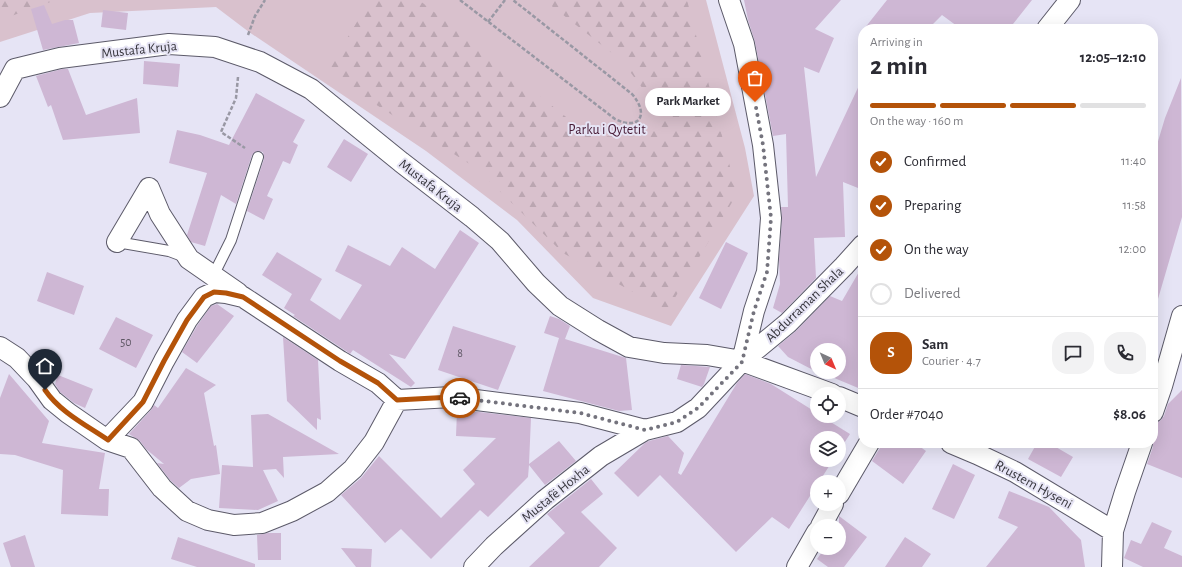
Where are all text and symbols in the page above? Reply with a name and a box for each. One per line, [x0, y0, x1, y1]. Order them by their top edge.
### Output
text: Arriving in [870, 36, 923, 49]
street label: Mustafa Kruja [101, 39, 178, 61]
text: 12:05–12:10 [1080, 50, 1146, 65]
text: 2 min [870, 53, 928, 79]
pin [738, 61, 772, 102]
icon: bag [744, 67, 766, 89]
callout: Park Market [645, 88, 731, 116]
text: Park Market [656, 95, 720, 108]
text: On the way · 160 m [870, 115, 963, 128]
park label: Parku i Qytetit [568, 123, 646, 137]
icon: check [870, 151, 892, 173]
text: Confirmed [904, 154, 966, 169]
text: 11:40 [1121, 155, 1146, 168]
street label: Mustafa Kruja [396, 157, 465, 215]
icon: check [870, 195, 892, 217]
text: Preparing [904, 198, 961, 213]
text: 11:58 [1122, 199, 1146, 212]
icon: check [870, 239, 892, 261]
text: On the way [904, 242, 969, 257]
text: 12:00 [1119, 243, 1146, 256]
street label: Abdurraman Shala [763, 264, 847, 345]
text: Delivered [904, 286, 961, 301]
button: chat [1052, 332, 1094, 374]
button: phone [1104, 332, 1146, 374]
house number: 50 [120, 336, 132, 348]
text: Sam [922, 337, 948, 352]
north arrow [810, 343, 846, 379]
map controls [810, 343, 846, 555]
text: S [887, 345, 895, 360]
house number: 8 [457, 347, 463, 359]
pin [28, 349, 62, 390]
icon: home [34, 355, 56, 377]
text: Courier · 4.7 [922, 355, 981, 368]
courier [440, 378, 480, 418]
icon: car [449, 387, 471, 409]
button: locate [810, 387, 846, 423]
text: Order #7040 [870, 407, 943, 422]
text: $8.06 [1113, 407, 1146, 422]
button: layers [810, 431, 846, 467]
street label: Rrustem Hyseni [993, 458, 1075, 512]
street label: Mustafë Hoxha [519, 462, 592, 525]
button: + [810, 475, 846, 511]
button: − [810, 519, 846, 555]

